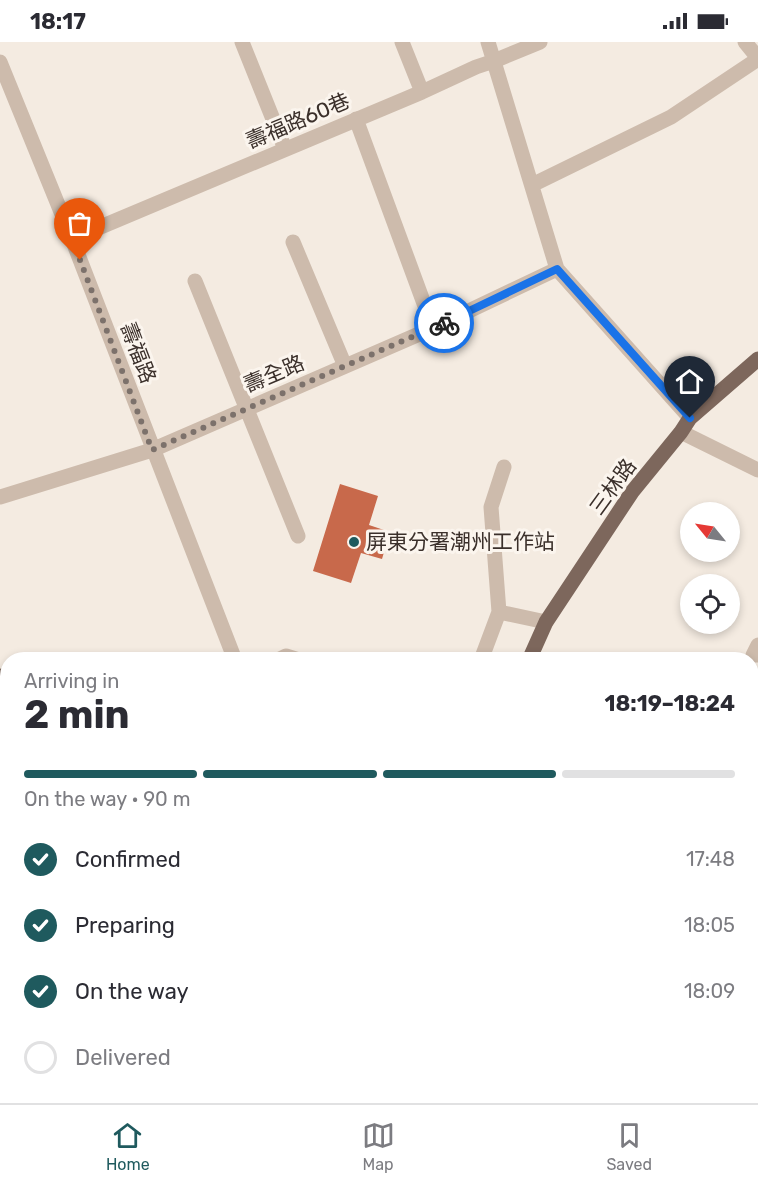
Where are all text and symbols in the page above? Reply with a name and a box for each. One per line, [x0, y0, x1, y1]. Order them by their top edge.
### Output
text: 18:17 [30, 8, 86, 35]
street label: 壽福路60巷 [242, 88, 353, 154]
pin [54, 198, 105, 260]
icon: bag [63, 207, 96, 240]
courier [414, 293, 474, 353]
icon: bike [428, 307, 461, 340]
street label: 壽福路 [116, 319, 161, 387]
street label: 壽全路 [240, 350, 308, 397]
pin [664, 356, 715, 418]
icon: home [673, 365, 706, 398]
street label: 三林路 [584, 454, 641, 520]
north arrow [680, 502, 740, 562]
map controls [680, 502, 740, 634]
place label: 屏東分署潮州工作站 [366, 529, 555, 554]
marker: 屏東分署潮州工作站 [347, 535, 361, 549]
button: locate [680, 574, 740, 634]
text: Arriving in [24, 669, 119, 693]
text: 18:19–18:24 [604, 690, 735, 717]
text: 2 min [24, 692, 130, 738]
text: On the way · 90 m [24, 787, 190, 811]
icon: check [24, 843, 57, 876]
text: Confirmed [75, 846, 181, 873]
text: 17:48 [686, 847, 735, 871]
icon: check [24, 909, 57, 942]
text: Preparing [75, 912, 175, 939]
text: 18:05 [684, 913, 735, 937]
icon: check [24, 975, 57, 1008]
text: On the way [75, 978, 189, 1005]
text: 18:09 [684, 979, 735, 1003]
text: Delivered [75, 1044, 171, 1071]
tab: Home [106, 1119, 150, 1174]
tab: Map [362, 1119, 395, 1174]
tab: Saved [606, 1119, 652, 1174]

